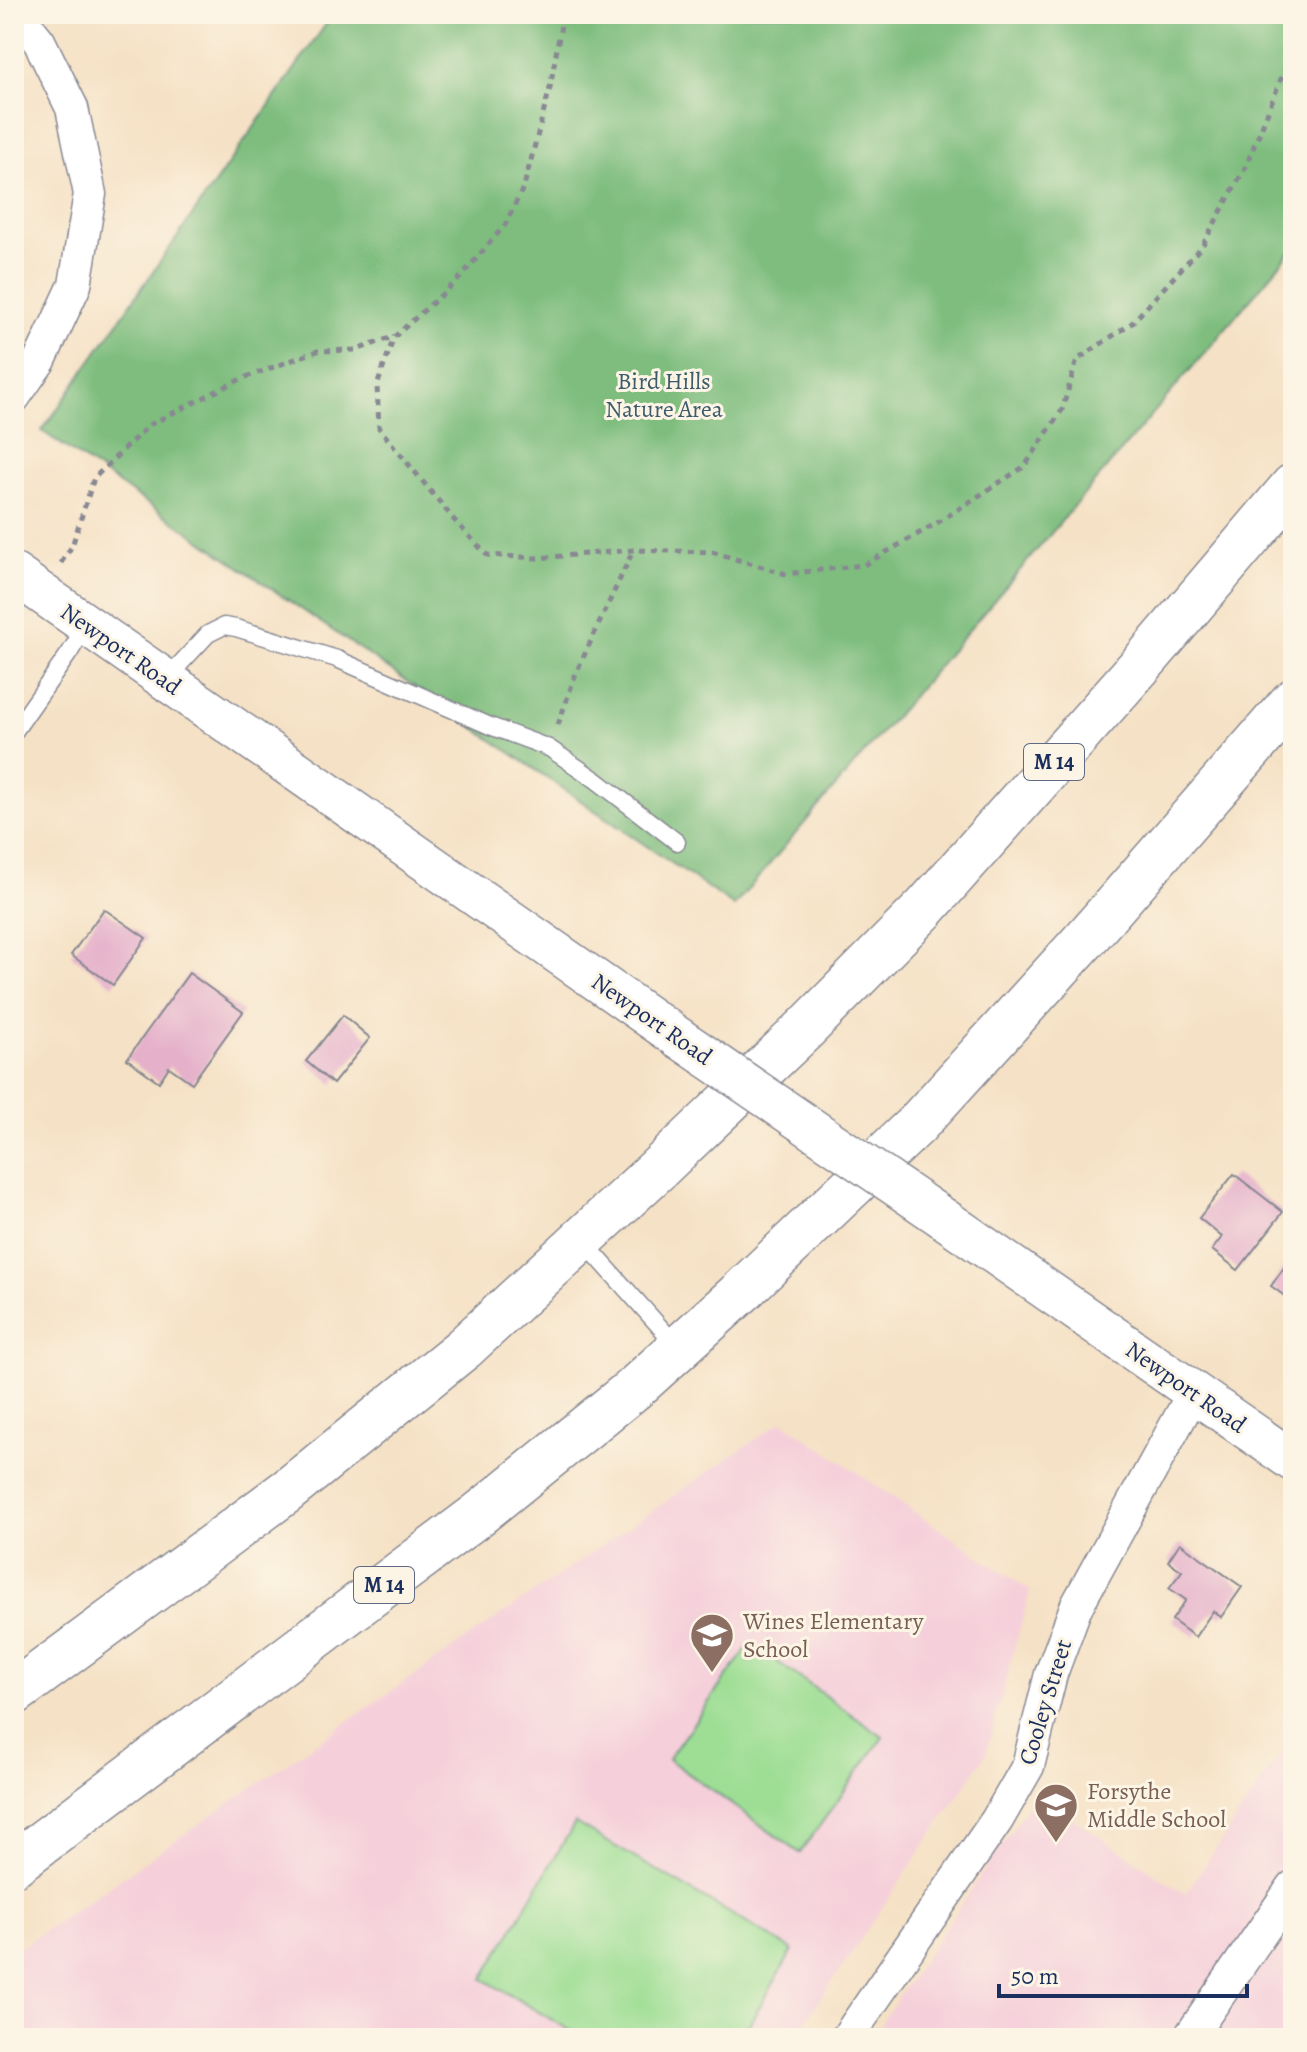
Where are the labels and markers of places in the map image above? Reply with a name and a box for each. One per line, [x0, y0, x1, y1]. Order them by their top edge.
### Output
place label: Wines Elementary School [742, 1605, 924, 1665]
school or university icon: Wines Elementary School [688, 1611, 736, 1674]
place label: Forsythe Middle School [1087, 1775, 1226, 1835]
school or university icon: Forsythe Middle School [1032, 1781, 1080, 1844]

